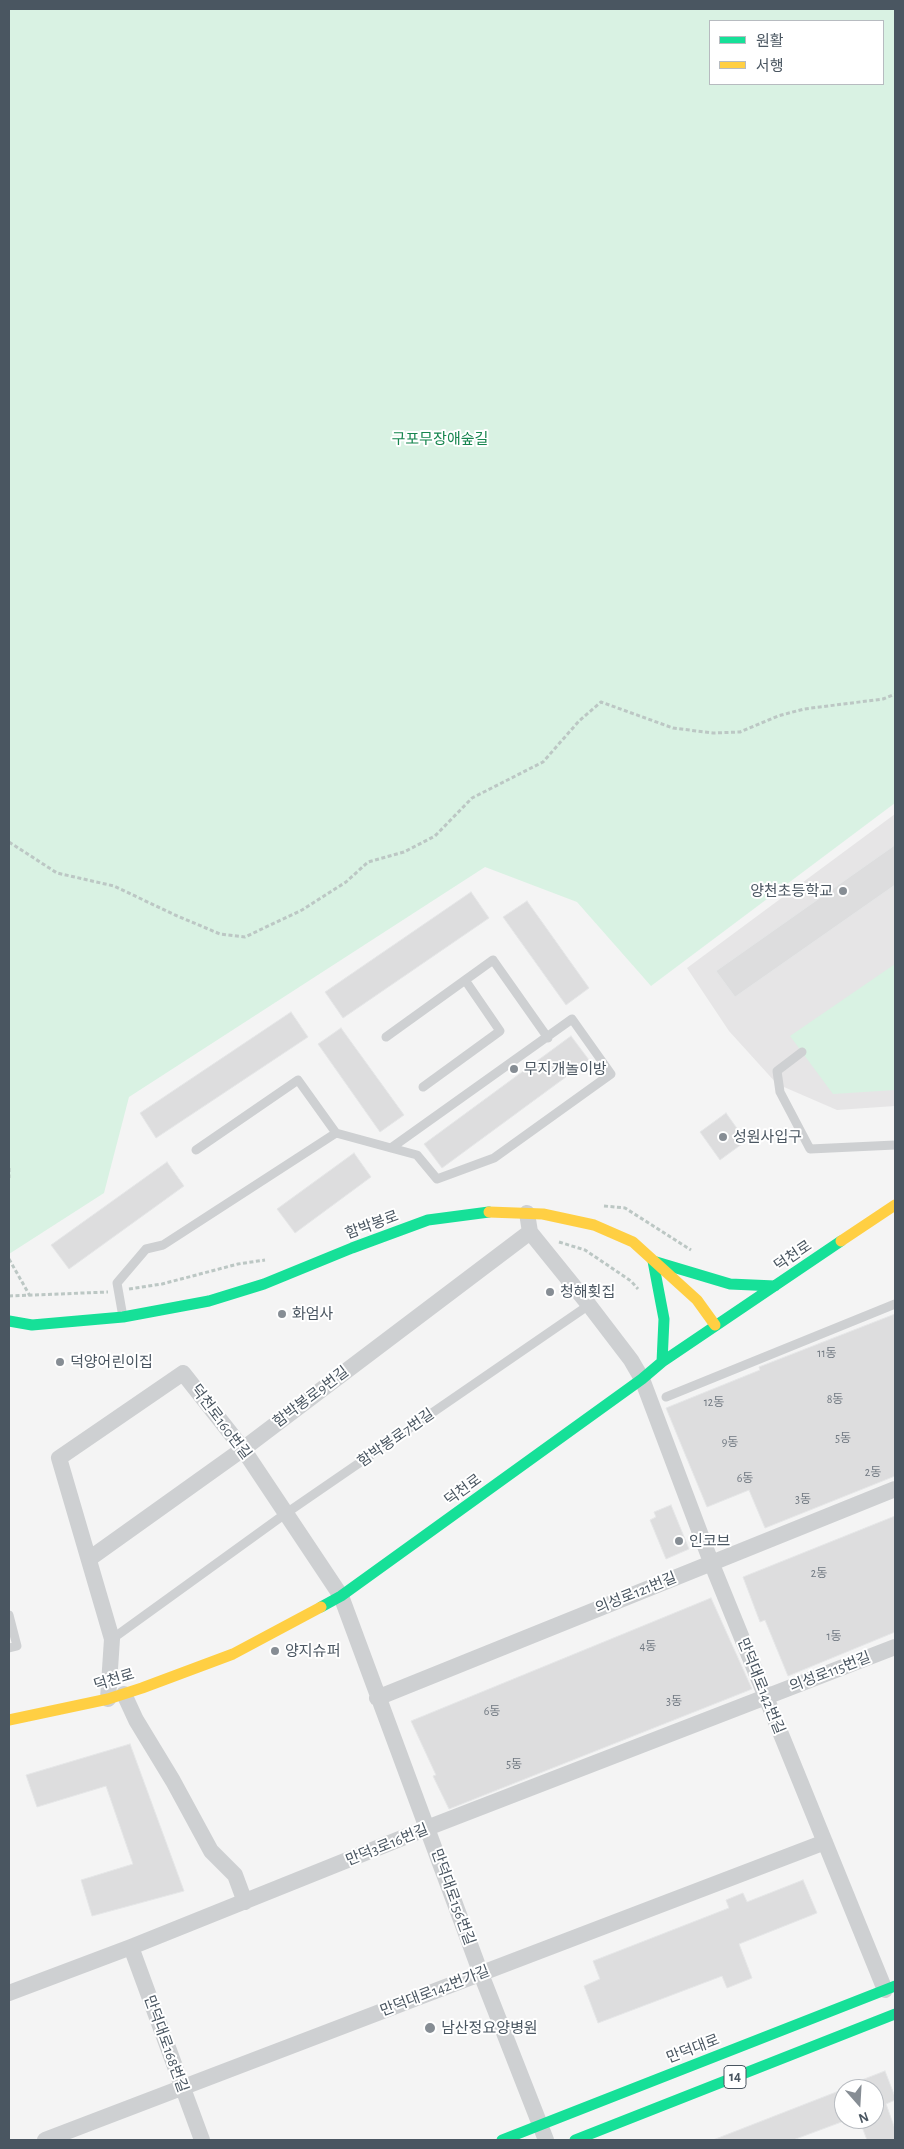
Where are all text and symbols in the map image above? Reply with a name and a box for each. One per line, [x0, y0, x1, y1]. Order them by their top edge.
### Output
legend [709, 20, 884, 85]
text: 원활 [756, 34, 784, 49]
text: 서행 [756, 59, 784, 74]
park label: 구포무장애숲길 [392, 430, 488, 448]
place label: 양천초등학교 [750, 882, 833, 900]
marker: 양천초등학교 [837, 885, 849, 897]
place label: 무지개놀이방 [524, 1060, 607, 1078]
marker: 무지개놀이방 [508, 1063, 520, 1075]
place label: 성원사입구 [733, 1128, 802, 1146]
marker: 성원사입구 [717, 1131, 729, 1143]
street label: 함박봉로 [343, 1207, 401, 1243]
street label: 덕천로 [771, 1237, 815, 1275]
place label: 청해횟집 [560, 1283, 615, 1301]
marker: 청해횟집 [544, 1286, 556, 1298]
place label: 화엄사 [292, 1305, 333, 1323]
marker: 화엄사 [276, 1308, 288, 1320]
house number: 11동 [817, 1346, 837, 1360]
place label: 덕양어린이집 [70, 1353, 153, 1371]
marker: 덕양어린이집 [54, 1356, 66, 1368]
street label: 함박봉로9번길 [270, 1363, 352, 1431]
street label: 덕천로160번길 [187, 1381, 255, 1463]
house number: 8동 [827, 1392, 843, 1406]
house number: 12동 [704, 1395, 724, 1409]
street label: 함박봉로7번길 [354, 1405, 438, 1471]
house number: 5동 [835, 1431, 851, 1445]
house number: 9동 [722, 1435, 738, 1449]
house number: 2동 [865, 1465, 881, 1479]
street label: 덕천로 [441, 1471, 485, 1509]
house number: 6동 [737, 1471, 753, 1485]
house number: 3동 [795, 1492, 811, 1506]
place label: 인코브 [689, 1532, 730, 1550]
marker: 인코브 [673, 1535, 685, 1547]
house number: 2동 [811, 1566, 827, 1580]
street label: 의성로121번길 [593, 1569, 679, 1617]
house number: 1동 [826, 1629, 842, 1643]
street label: 만덕대로142번길 [734, 1635, 788, 1737]
house number: 4동 [640, 1639, 656, 1653]
place label: 양지슈퍼 [285, 1642, 340, 1660]
marker: 양지슈퍼 [269, 1645, 281, 1657]
street label: 의성로115번길 [787, 1648, 873, 1696]
street label: 덕천로 [92, 1665, 136, 1695]
house number: 3동 [666, 1694, 682, 1708]
house number: 6동 [484, 1704, 500, 1718]
house number: 5동 [506, 1757, 522, 1771]
street label: 만덕3로16번길 [343, 1820, 431, 1870]
street label: 만덕대로156번길 [427, 1846, 479, 1948]
street label: 만덕대로142번가길 [378, 1962, 492, 2020]
street label: 만덕대로168번길 [140, 1993, 192, 2095]
place label: 남산정요양병원 [441, 2019, 538, 2037]
marker: 남산정요양병원 [423, 2021, 437, 2035]
street label: 만덕대로 [664, 2031, 722, 2067]
road number: 14 [724, 2066, 746, 2088]
north arrow [834, 2079, 884, 2129]
text: N [857, 2109, 870, 2125]

